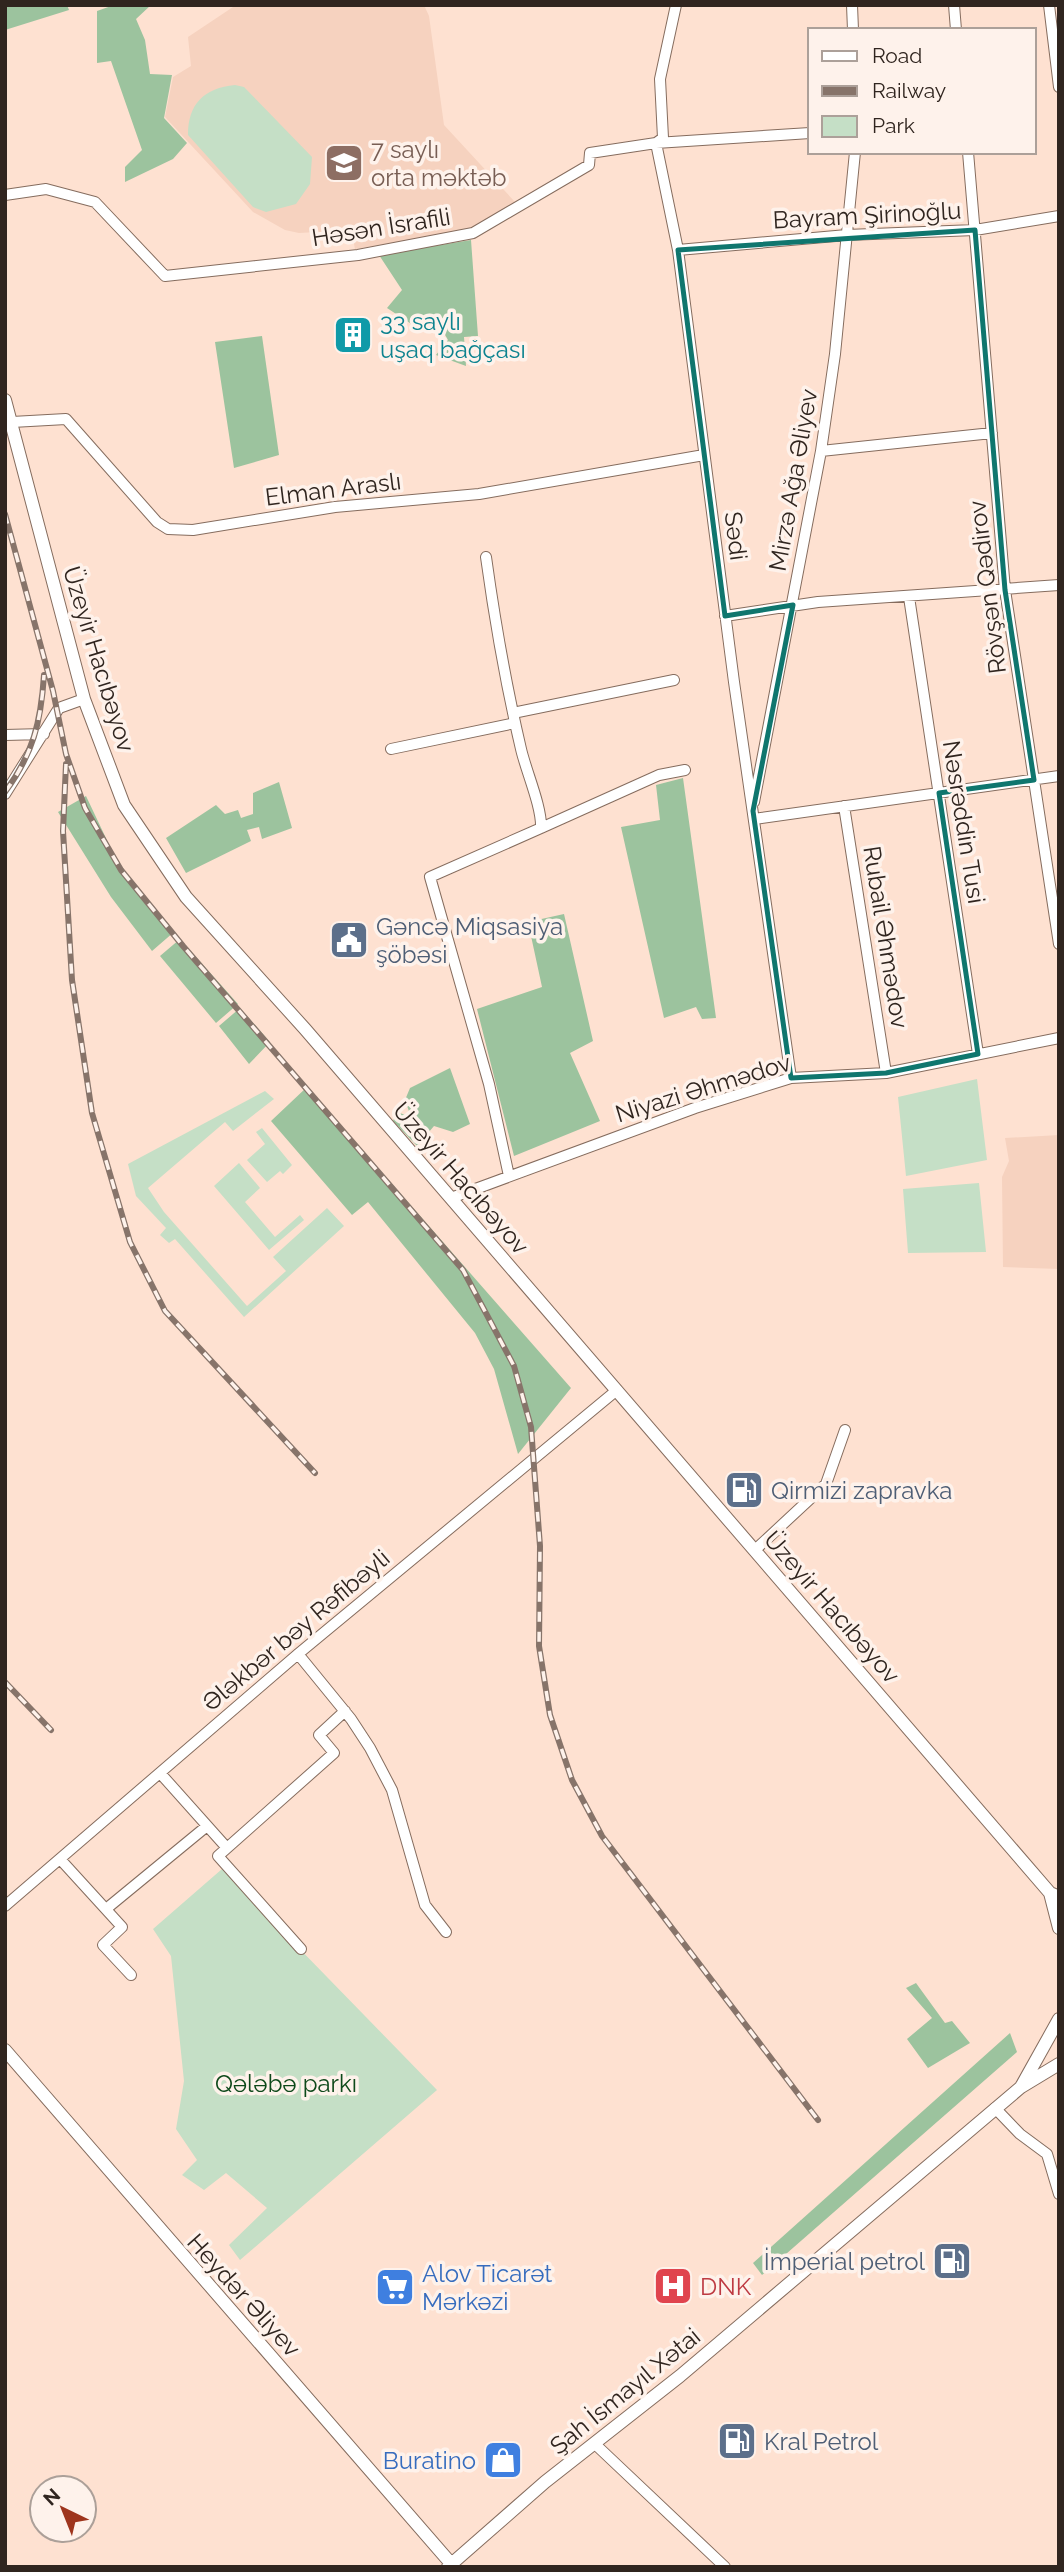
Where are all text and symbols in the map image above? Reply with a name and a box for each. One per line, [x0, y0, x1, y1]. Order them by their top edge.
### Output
legend [808, 28, 1036, 154]
text: Road [872, 43, 922, 68]
text: Railway [872, 78, 946, 103]
text: Park [872, 113, 915, 138]
place label: 7 saylı orta məktəb [371, 135, 507, 192]
school or university icon: 7 saylı orta məktəb [323, 142, 365, 184]
street label: Bayram Şirinoğlu [772, 196, 962, 234]
street label: Həsən İsrafili [310, 202, 452, 252]
place label: 33 saylı uşaq bağçası [380, 307, 526, 364]
building icon: 33 saylı uşaq bağçası [332, 314, 374, 356]
street label: Mirzə Ağa Əliyev [763, 387, 823, 573]
street label: Elman Araslı [263, 466, 403, 512]
street label: Rövşən Qədirov [962, 499, 1012, 675]
street label: Sədi [719, 510, 753, 562]
street label: Üzeyir Hacıbəyov [57, 563, 141, 755]
street label: Nəsrəddin Tusi [937, 738, 991, 906]
street label: Rubail Əhmədov [857, 844, 915, 1030]
place label: Gəncə Miqsasiya şöbəsi [376, 912, 563, 969]
public building icon: Gəncə Miqsasiya şöbəsi [328, 919, 370, 961]
street label: Niyazi Əhmədov [612, 1047, 794, 1128]
street label: Üzeyir Hacıbəyov [387, 1096, 535, 1260]
fuel station icon: Qirmizi zapravka [723, 1469, 765, 1511]
place label: Qirmizi zapravka [771, 1476, 952, 1505]
street label: Üzeyir Hacıbəyov [758, 1525, 906, 1689]
street label: Ələkbər bəy Rəfibəyli [197, 1543, 395, 1717]
park label: Qələbə parkı [215, 2069, 357, 2098]
street label: Heydər Əliyev [181, 2228, 307, 2363]
fuel station icon: İmperial petrol [931, 2240, 973, 2282]
place label: İmperial petrol [764, 2247, 925, 2276]
place label: Alov Ticarət Mərkəzi [422, 2259, 552, 2316]
hospital icon: DNK [652, 2265, 694, 2307]
supermarket icon: Alov Ticarət Mərkəzi [374, 2266, 416, 2308]
place label: DNK [700, 2272, 752, 2301]
street label: Şah İsmayıl Xətai [544, 2322, 706, 2460]
fuel station icon: Kral Petrol [716, 2420, 758, 2462]
place label: Kral Petrol [764, 2427, 879, 2456]
shop icon: Buratino [482, 2439, 524, 2481]
place label: Buratino [383, 2446, 476, 2475]
north arrow [28, 2474, 98, 2544]
text: N [39, 2484, 64, 2510]

